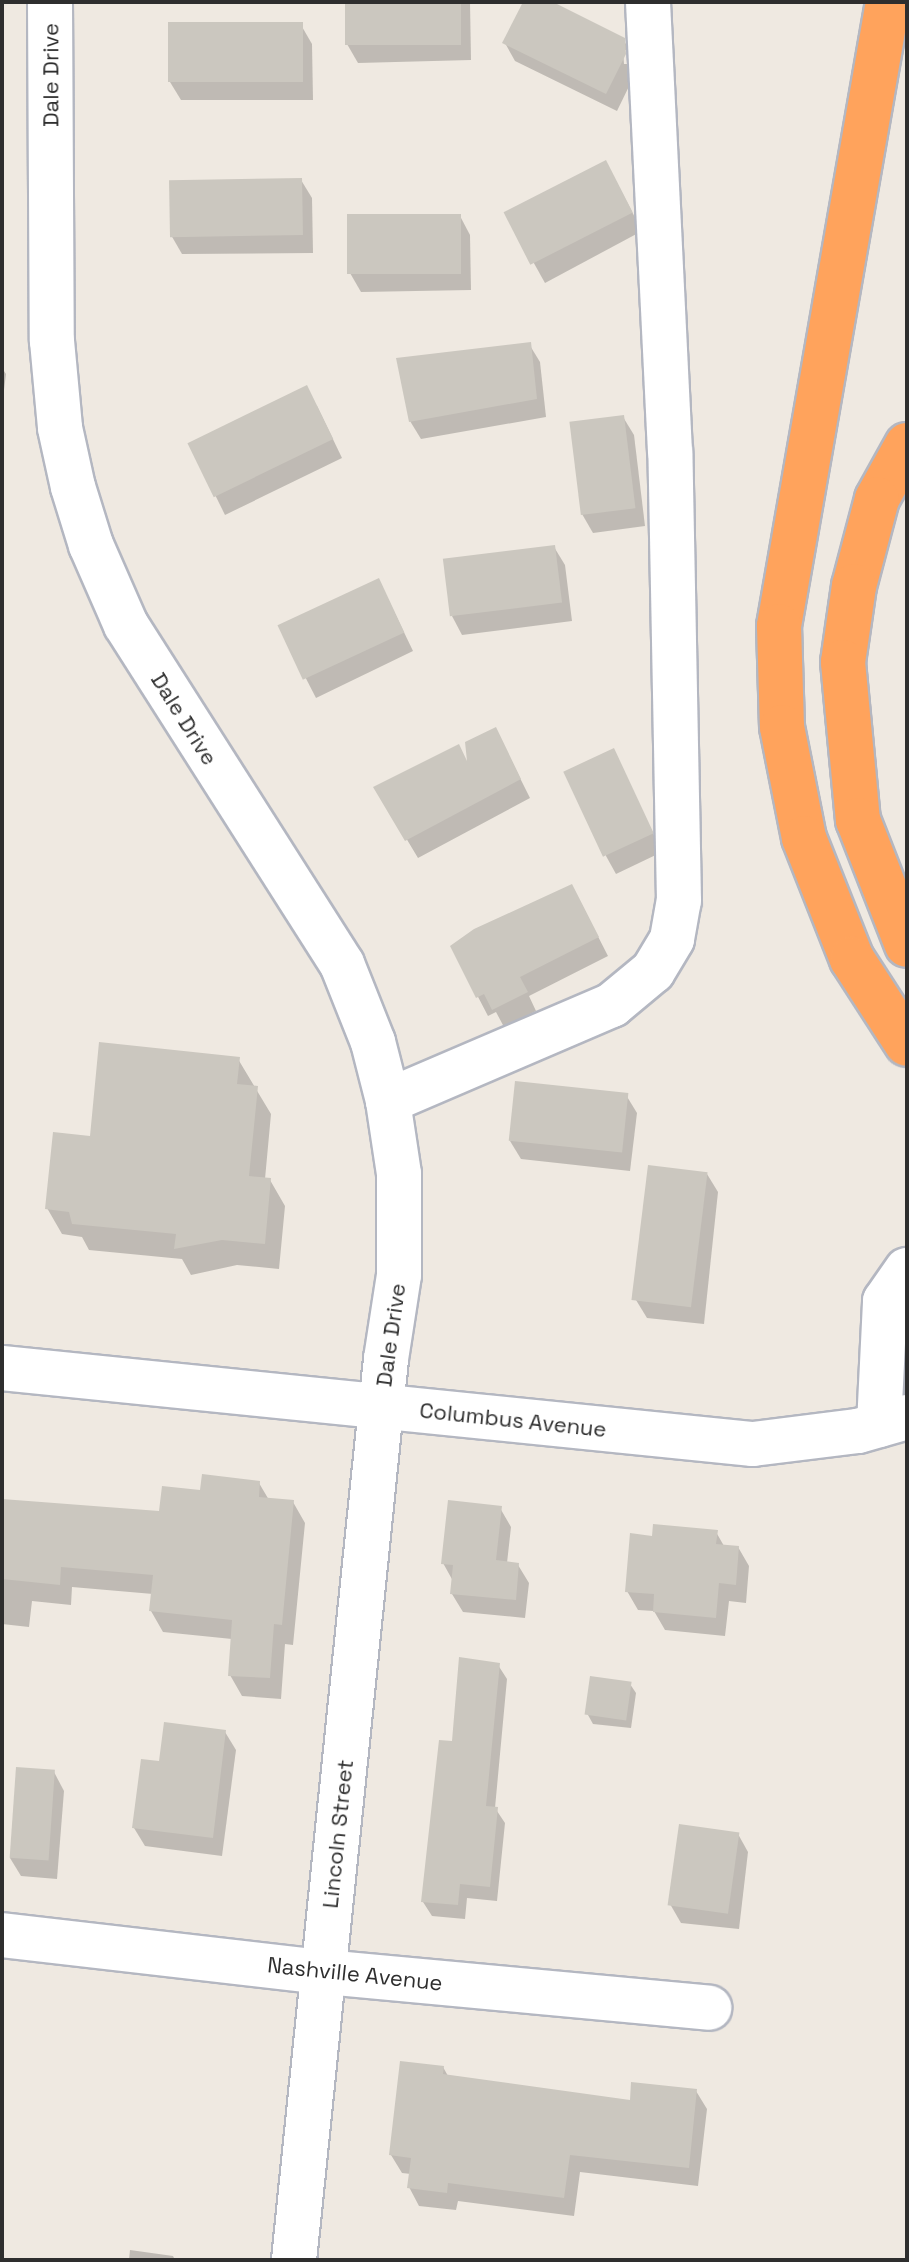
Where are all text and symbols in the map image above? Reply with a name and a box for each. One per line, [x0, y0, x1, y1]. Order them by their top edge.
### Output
street label: Dale Drive [38, 23, 64, 127]
street label: Dale Drive [145, 668, 223, 770]
street label: Dale Drive [371, 1282, 411, 1388]
street label: Columbus Avenue [418, 1397, 608, 1443]
street label: Lincoln Street [317, 1758, 359, 1910]
street label: Nashville Avenue [266, 1952, 444, 1996]

